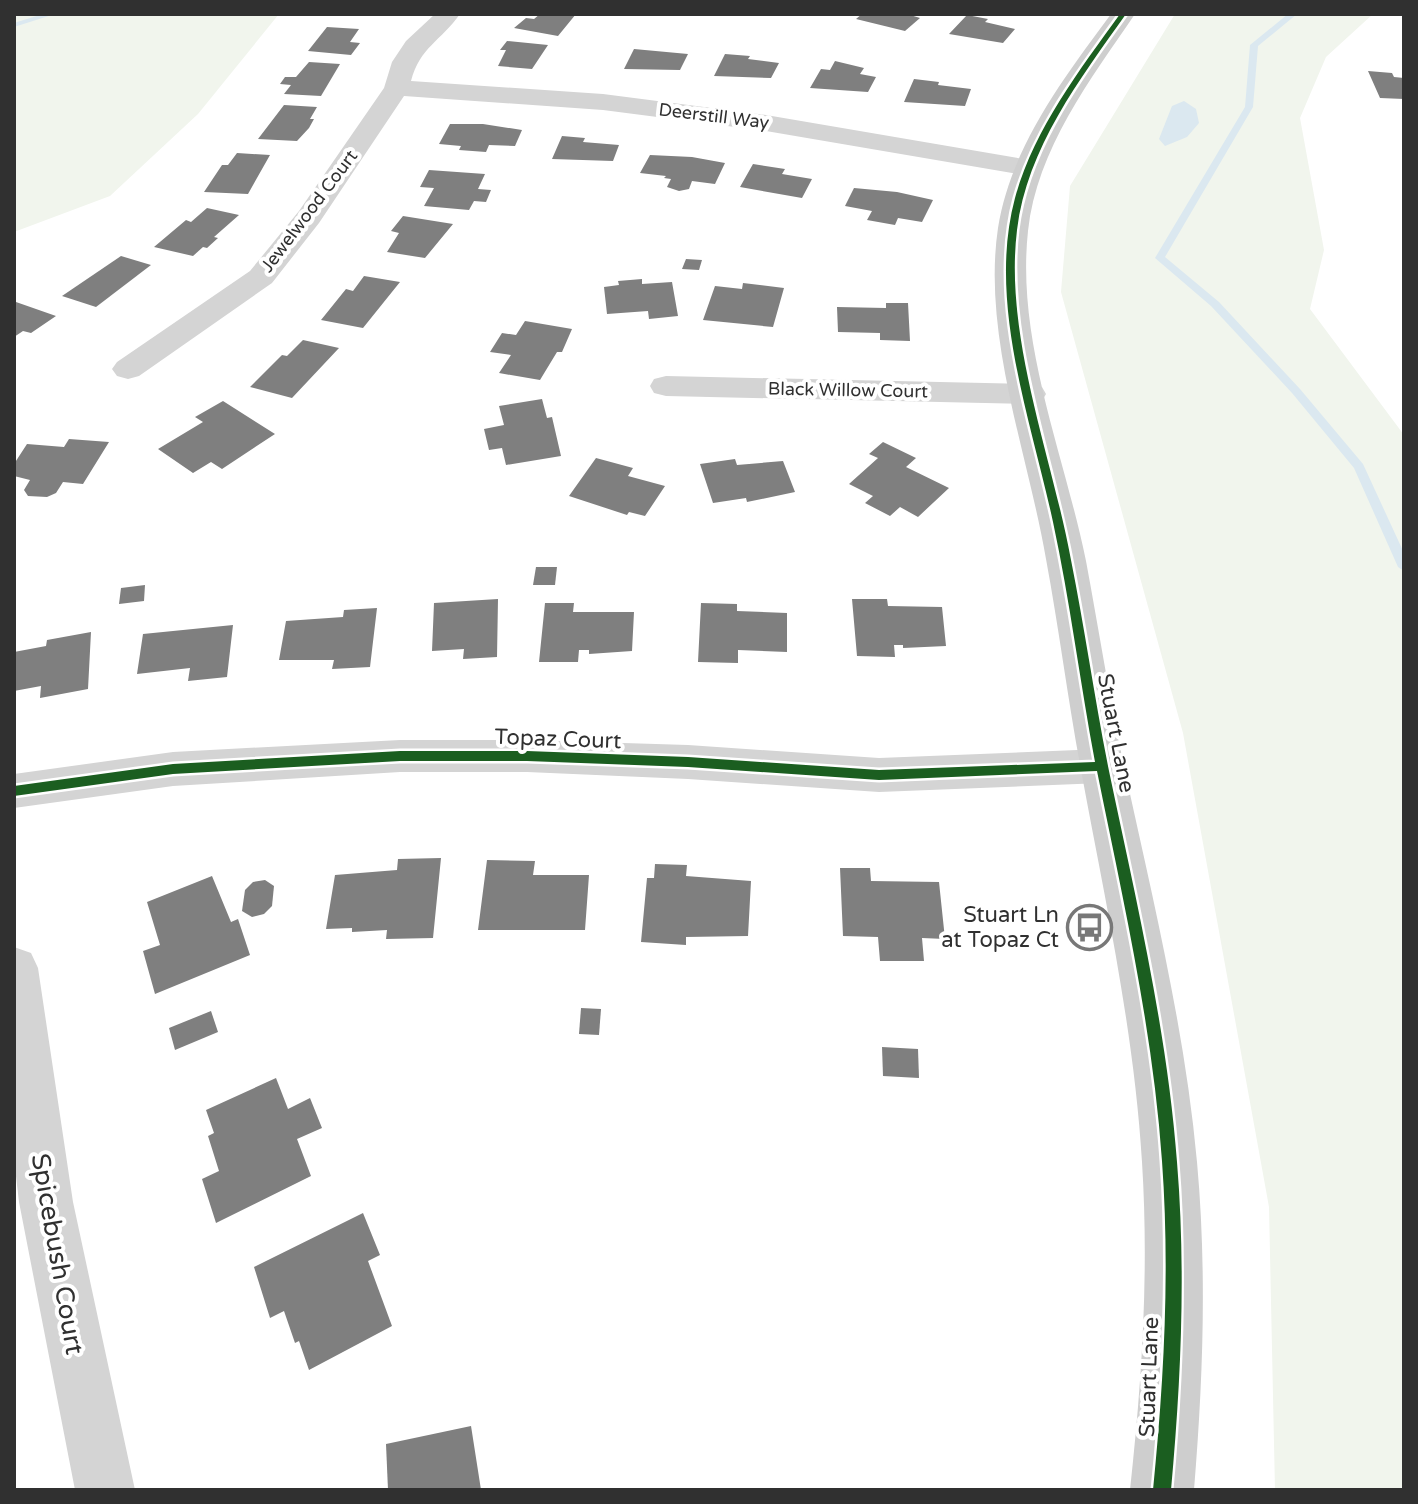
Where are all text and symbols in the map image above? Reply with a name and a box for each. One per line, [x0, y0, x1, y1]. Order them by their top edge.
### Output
street label: Deerstill Way [658, 98, 771, 134]
street label: Jewelwood Court [256, 145, 362, 276]
street label: Black Willow Court [768, 378, 928, 402]
street label: Stuart Lane [1092, 671, 1140, 795]
street label: Topaz Court [494, 724, 622, 754]
place label: Stuart Ln at Topaz Ct [941, 902, 1059, 953]
bus stop icon: Stuart Ln at Topaz Ct [1066, 903, 1114, 951]
street label: Spicebush Court [25, 1151, 90, 1357]
street label: Stuart Lane [1134, 1316, 1164, 1438]

